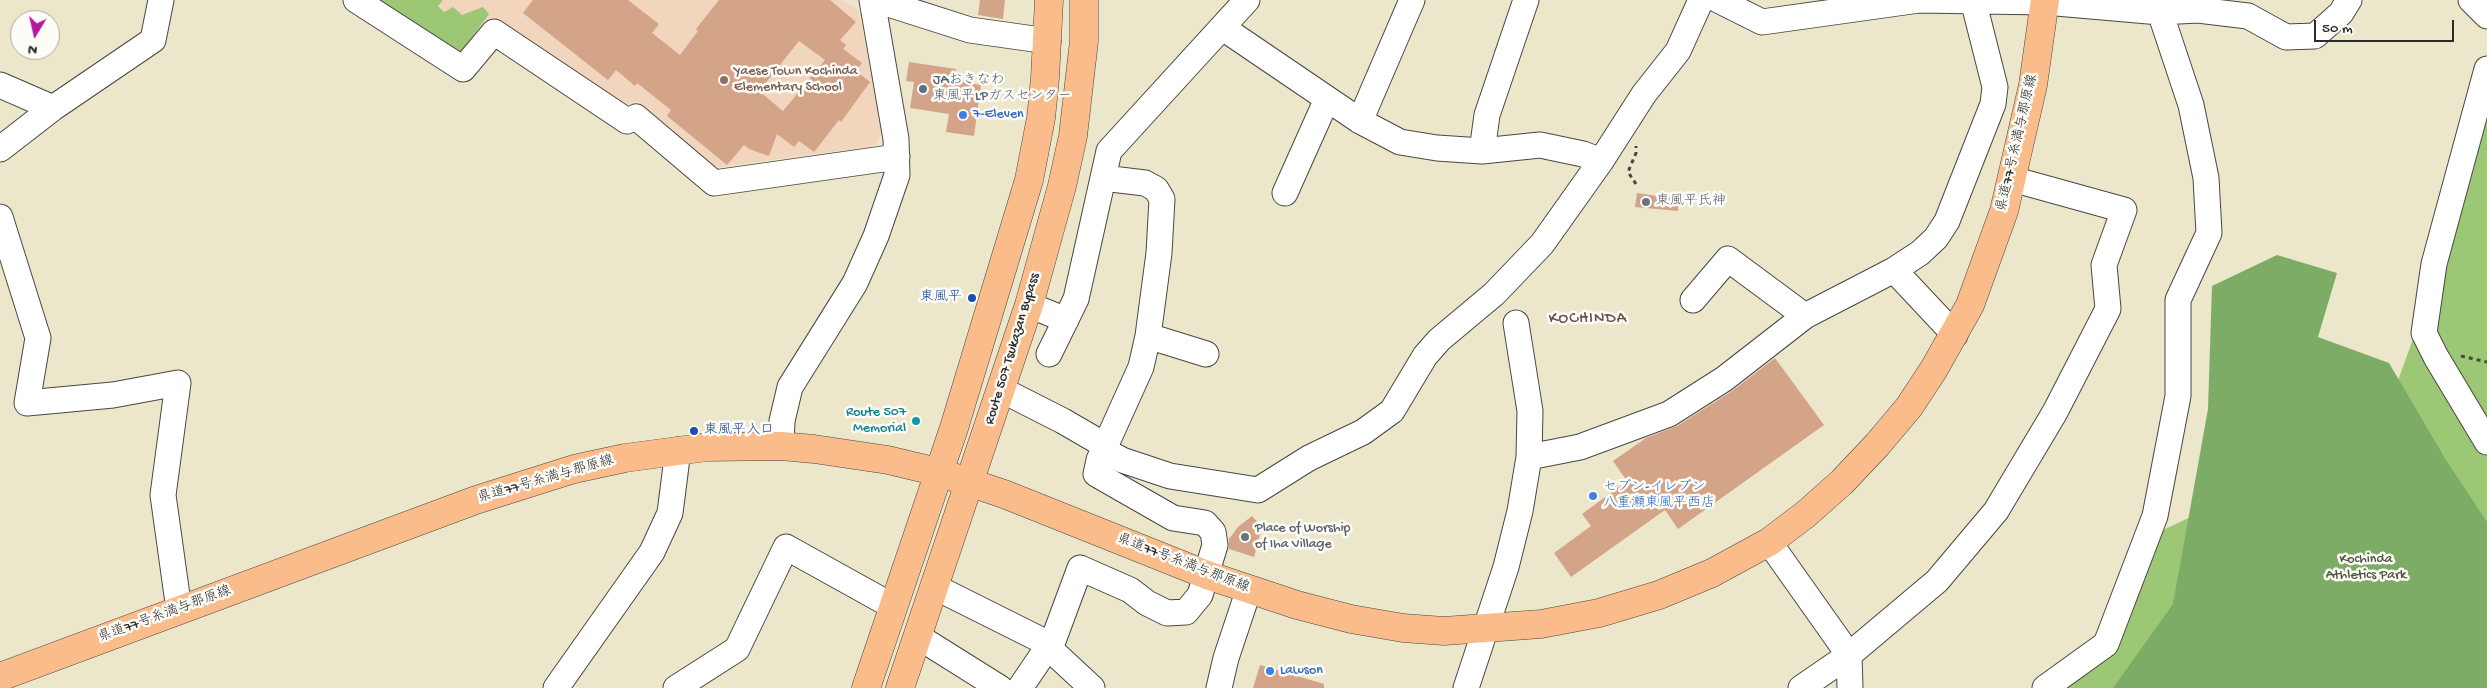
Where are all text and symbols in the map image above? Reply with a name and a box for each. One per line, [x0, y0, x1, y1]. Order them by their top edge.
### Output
north arrow [10, 10, 60, 60]
scale bar [2317, 10, 2457, 42]
text: 50 m [2322, 20, 2353, 38]
text: N [27, 40, 39, 58]
place label: Yaese Town Kochinda Elementary School [734, 64, 858, 96]
place label: JAおきなわ 東風平LPガスセンター [933, 73, 1072, 105]
street label: 県道77号糸満与那原線 [1994, 73, 2042, 213]
marker: Yaese Town Kochinda Elementary School [718, 74, 730, 86]
marker: JAおきなわ 東風平LPガスセンター [917, 83, 929, 95]
place label: 7-Eleven [973, 107, 1024, 123]
marker: 7-Eleven [957, 109, 969, 121]
place label: 東風平氏神 [1656, 194, 1726, 210]
marker: 東風平氏神 [1640, 196, 1652, 208]
street label: Route 507 Tsukazan Bypass [982, 271, 1044, 427]
place label: 東風平 [920, 290, 962, 306]
marker: 東風平 [966, 292, 978, 304]
district label: KOCHINDA [1548, 310, 1628, 330]
place label: Route 507 Memorial [846, 405, 906, 438]
marker: Route 507 Memorial [910, 415, 922, 427]
place label: 東風平入口 [704, 423, 774, 439]
marker: 東風平入口 [688, 425, 700, 437]
street label: 県道77号糸満与那原線 [476, 453, 616, 507]
place label: セブン-イレブン 八重瀬東風平西店 [1603, 480, 1715, 512]
marker: セブン-イレブン 八重瀬東風平西店 [1587, 490, 1599, 502]
place label: Place of Worship of Iha Village [1255, 521, 1350, 554]
street label: 県道77号糸満与那原線 [1114, 531, 1252, 597]
marker: Place of Worship of Iha Village [1239, 531, 1251, 543]
park label: Kochinda Athletics Park [2326, 552, 2406, 584]
street label: 県道77号糸満与那原線 [96, 583, 234, 647]
place label: Lawson [1280, 663, 1323, 679]
marker: Lawson [1264, 665, 1276, 677]

